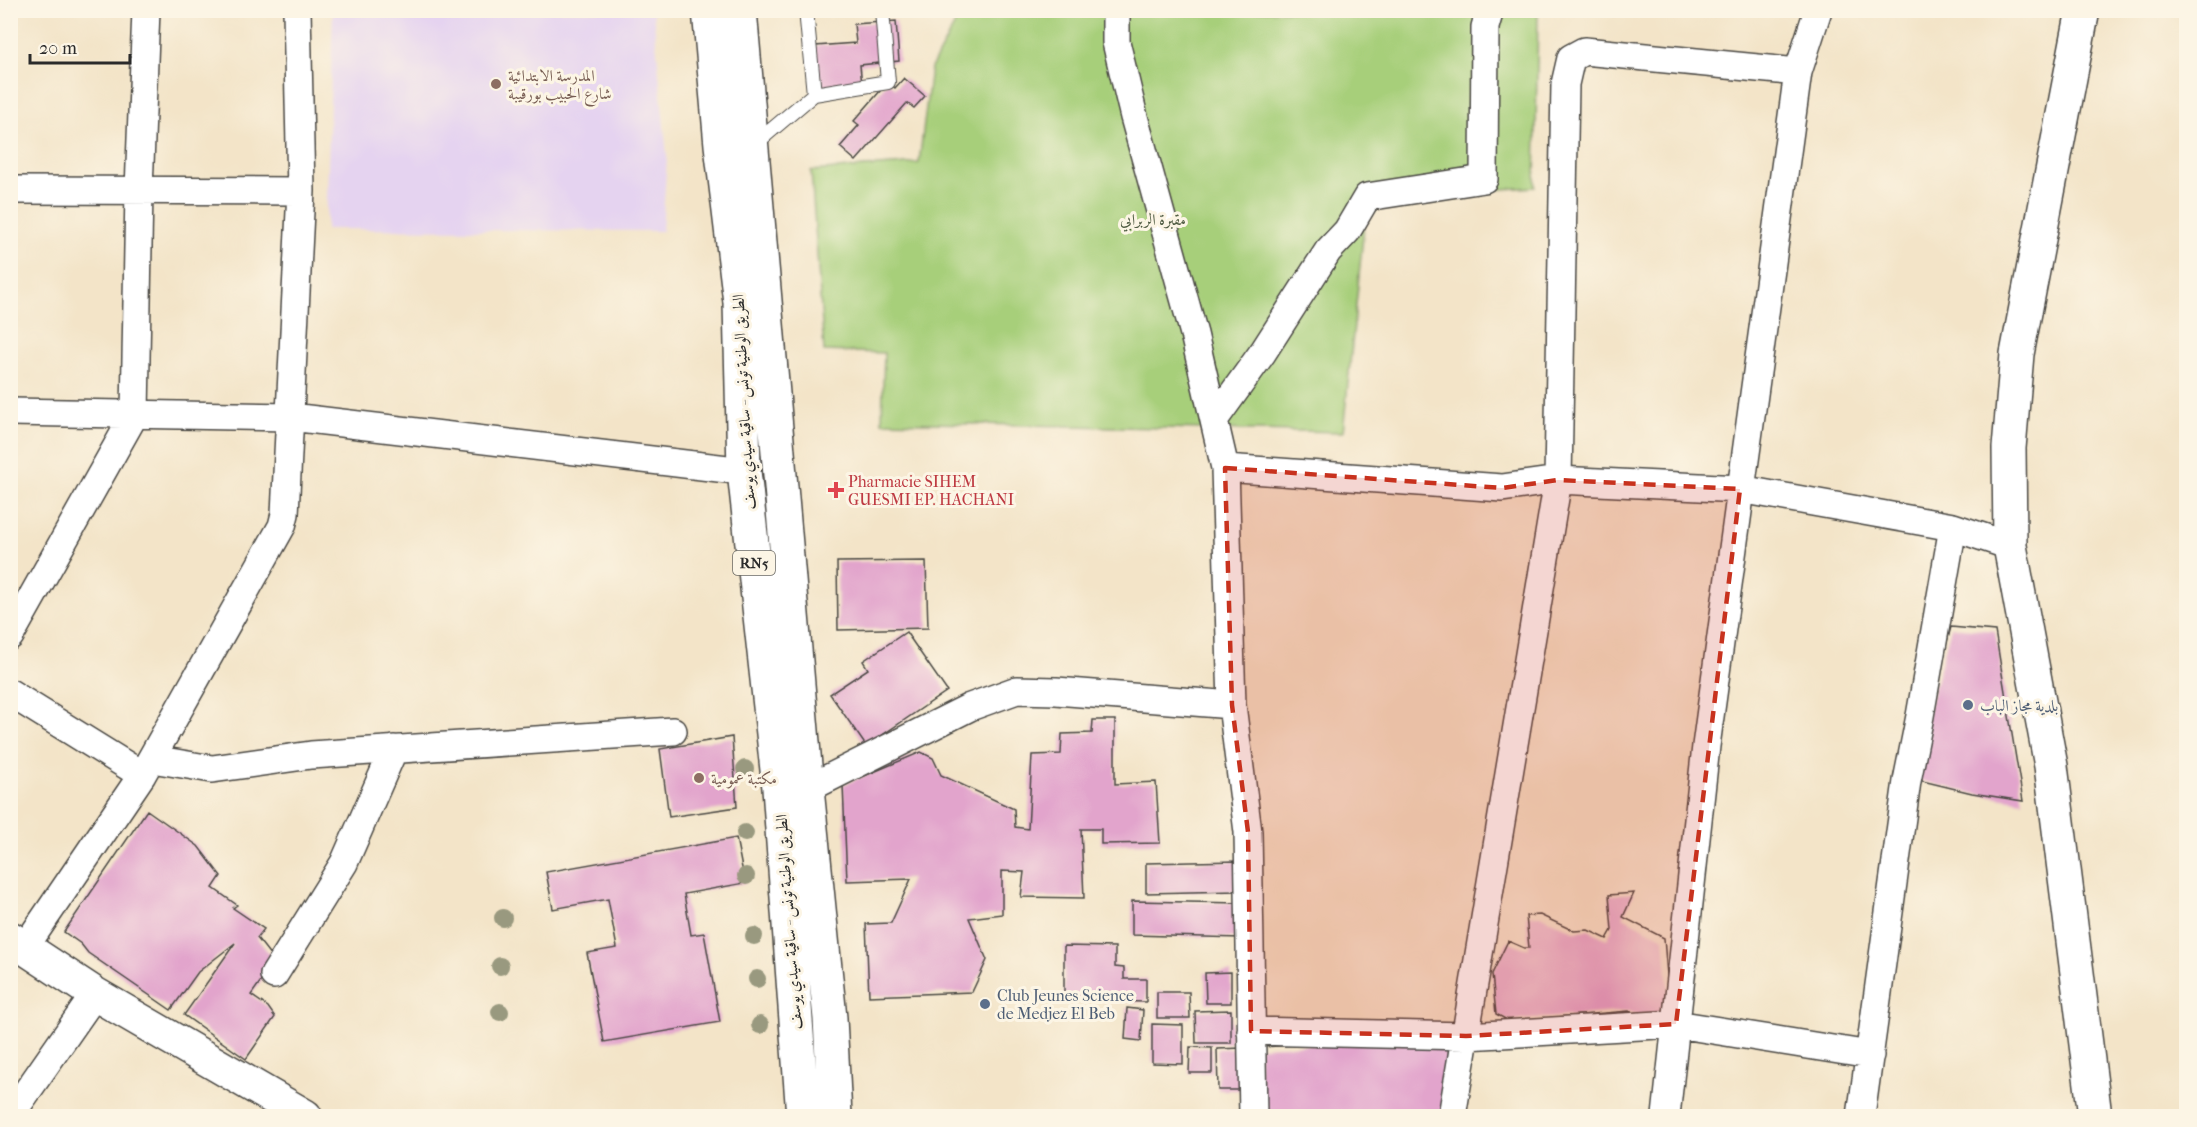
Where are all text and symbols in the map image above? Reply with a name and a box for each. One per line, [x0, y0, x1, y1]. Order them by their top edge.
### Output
scale bar [30, 27, 130, 65]
text: 20 m [39, 38, 77, 59]
place label: المدرسة الابتدائية شارع الحبيب بورقيبة [508, 66, 612, 107]
marker: المدرسة الابتدائية شارع الحبيب بورقيبة [489, 77, 503, 91]
park label: مقبرة الربرابي [1120, 210, 1186, 232]
street label: الطريق الوطنية تونس - ساقية سيدي يوسف [728, 293, 762, 510]
place label: Pharmacie SIHEM GUESMI EP. HACHANI [848, 472, 1014, 509]
marker: Pharmacie SIHEM GUESMI EP. HACHANI [829, 483, 843, 497]
road number: RN5 [733, 551, 775, 575]
place label: بلدية مجاز الباب [1980, 696, 2058, 716]
marker: بلدية مجاز الباب [1961, 698, 1975, 712]
place label: مكتبة عمومية [711, 769, 777, 789]
marker: مكتبة عمومية [692, 771, 706, 785]
street label: الطريق الوطنية تونس - ساقية سيدي يوسف [771, 813, 809, 1030]
place label: Club Jeunes Science de Medjez El Beb [997, 986, 1134, 1023]
marker: Club Jeunes Science de Medjez El Beb [978, 997, 992, 1011]

